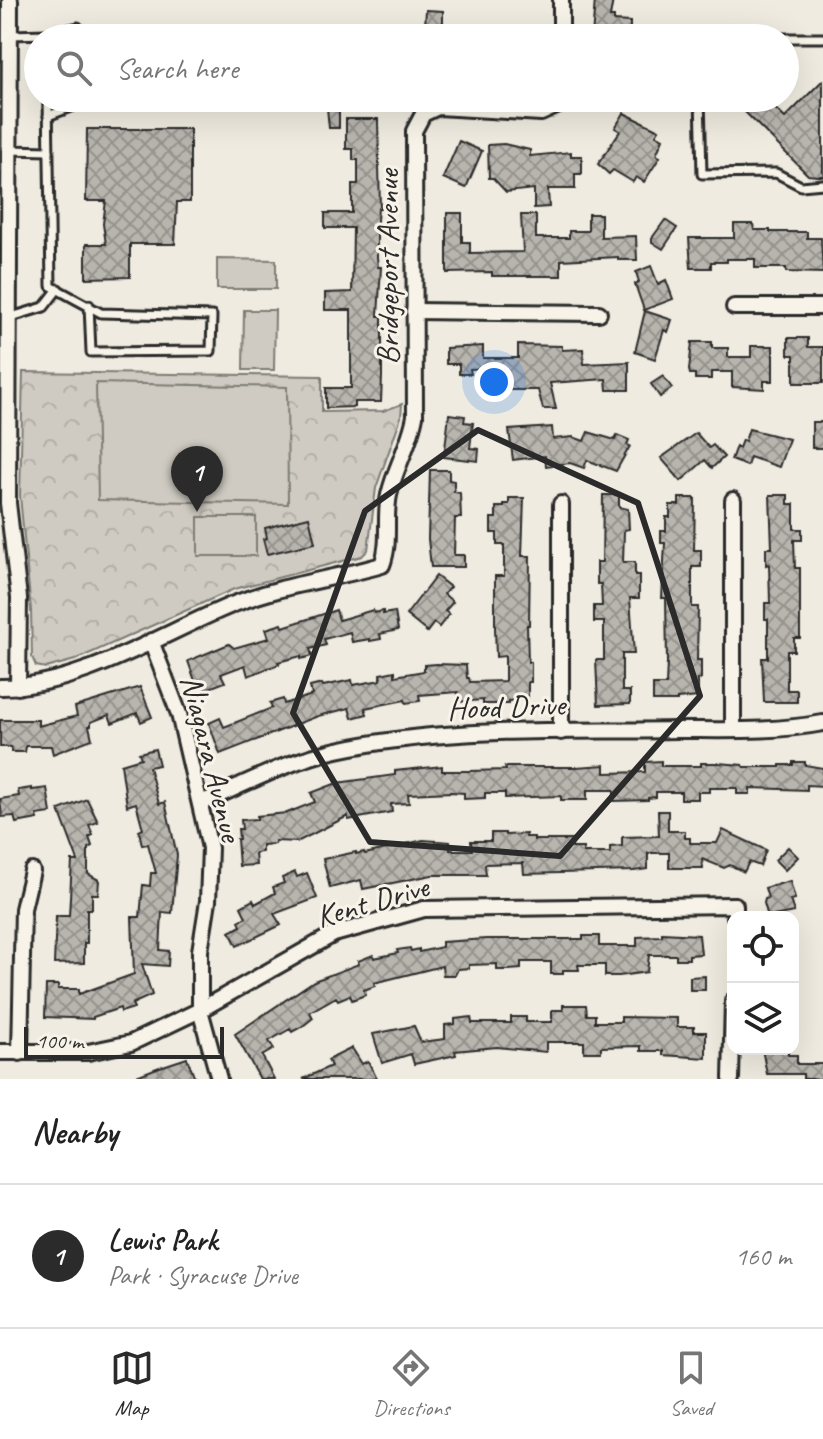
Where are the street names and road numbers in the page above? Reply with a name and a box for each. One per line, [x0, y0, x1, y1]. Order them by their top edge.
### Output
street label: Bridgeport Avenue [367, 167, 408, 365]
street label: Niagara Avenue [171, 671, 253, 848]
street label: Hood Drive [446, 684, 568, 729]
street label: Kent Drive [311, 865, 435, 937]

